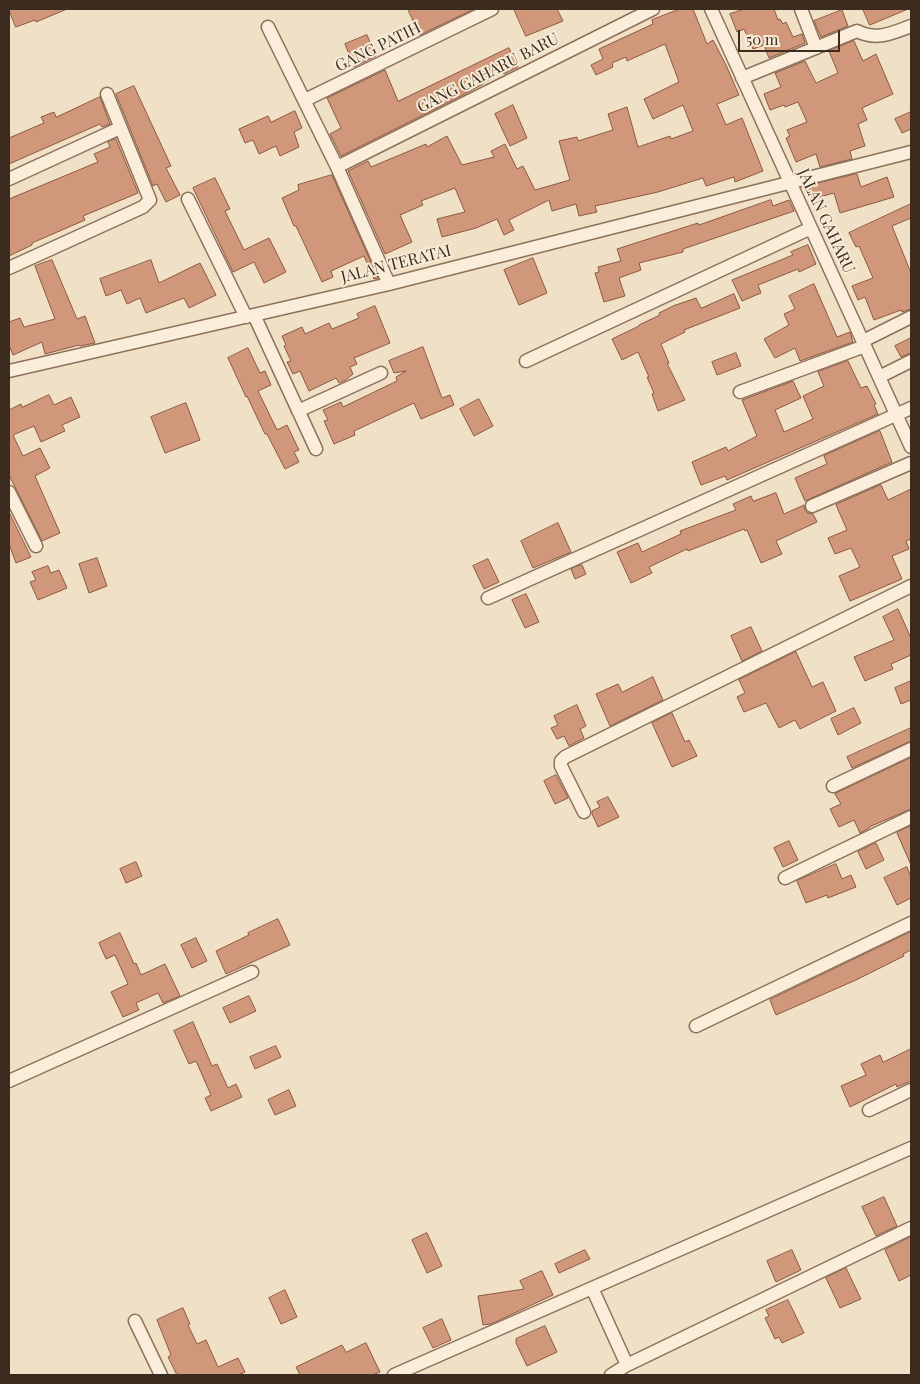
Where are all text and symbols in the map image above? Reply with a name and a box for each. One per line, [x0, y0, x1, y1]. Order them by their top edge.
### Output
street label: GANG PATIH [332, 18, 424, 76]
scale bar [740, 20, 842, 52]
street label: GANG GAHARU BARU [414, 29, 562, 117]
text: 50 m [746, 29, 778, 49]
street label: JALAN GAHARU [793, 166, 859, 276]
street label: JALAN TERATAI [339, 241, 453, 287]

